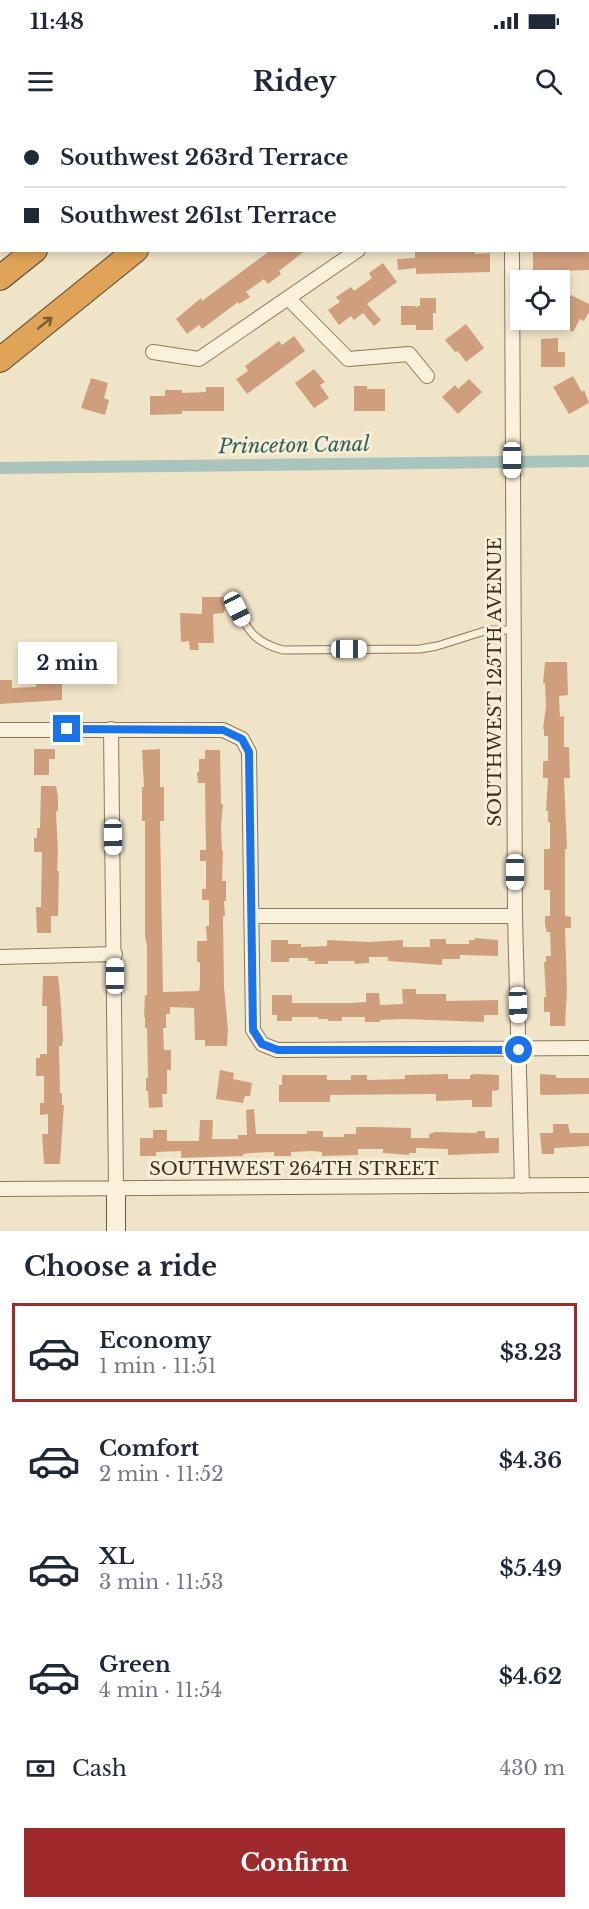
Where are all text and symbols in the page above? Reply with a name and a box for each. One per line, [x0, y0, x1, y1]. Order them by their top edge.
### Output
text: 11:48 [30, 8, 84, 35]
icon: menu [24, 65, 57, 98]
text: Ridey [253, 65, 336, 98]
icon: search [532, 65, 565, 98]
text: Southwest 263rd Terrace [60, 144, 348, 171]
text: Southwest 261st Terrace [60, 202, 337, 229]
map controls [510, 270, 570, 330]
button: locate [510, 270, 570, 330]
one-way arrow [37, 316, 53, 329]
water label: Princeton Canal [217, 432, 371, 458]
car [503, 442, 521, 478]
street label: SOUTHWEST 125TH AVENUE [484, 537, 506, 827]
car [221, 589, 253, 629]
car [331, 640, 367, 658]
callout: 2 min [17, 642, 116, 684]
text: 2 min [36, 651, 99, 675]
route end [53, 715, 80, 742]
car [104, 819, 122, 855]
car [506, 854, 524, 890]
car [106, 958, 124, 994]
car [508, 987, 528, 1023]
route start [505, 1036, 532, 1063]
street label: SOUTHWEST 264TH STREET [149, 1158, 439, 1180]
text: Choose a ride [24, 1250, 217, 1283]
icon: car [27, 1326, 81, 1380]
text: Economy [99, 1327, 211, 1354]
text: $3.23 [500, 1339, 562, 1366]
text: 1 min · 11:51 [99, 1354, 217, 1378]
icon: car [27, 1434, 81, 1488]
text: Comfort [99, 1435, 199, 1462]
text: $4.36 [499, 1447, 562, 1474]
text: 2 min · 11:52 [99, 1462, 224, 1486]
icon: car [27, 1542, 81, 1596]
text: XL [99, 1543, 134, 1570]
text: $5.49 [500, 1555, 562, 1582]
text: 3 min · 11:53 [99, 1570, 224, 1594]
icon: car [27, 1650, 81, 1704]
text: Green [99, 1651, 171, 1678]
text: $4.62 [499, 1663, 562, 1690]
text: 4 min · 11:54 [99, 1678, 222, 1702]
icon: cash [24, 1752, 57, 1785]
text: Cash [72, 1755, 127, 1782]
text: 430 m [500, 1756, 565, 1780]
button: Confirm [24, 1828, 565, 1897]

